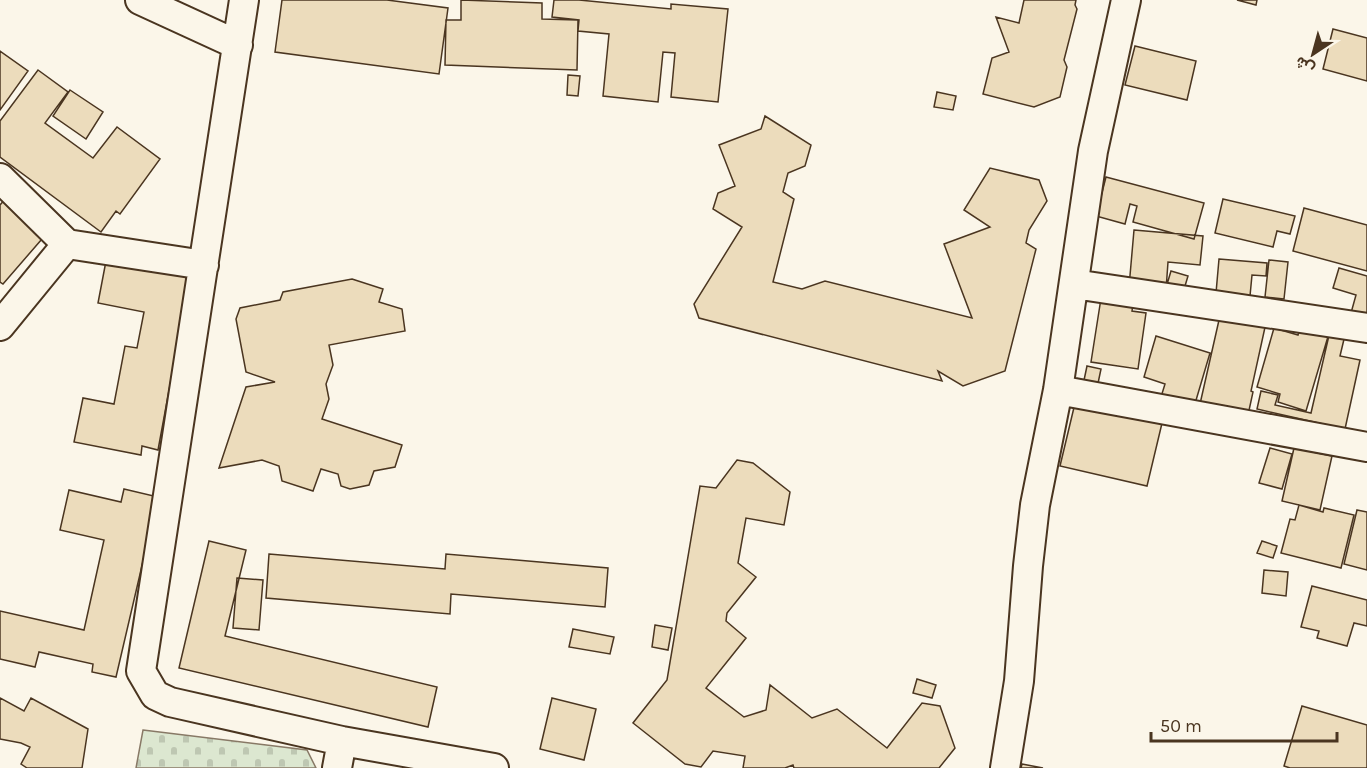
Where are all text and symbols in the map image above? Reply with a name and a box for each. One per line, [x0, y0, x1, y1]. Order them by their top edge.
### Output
north arrow [1283, 24, 1343, 84]
text: ش [1291, 52, 1318, 79]
scale bar [1151, 705, 1337, 743]
text: 50 m [1160, 715, 1202, 737]

